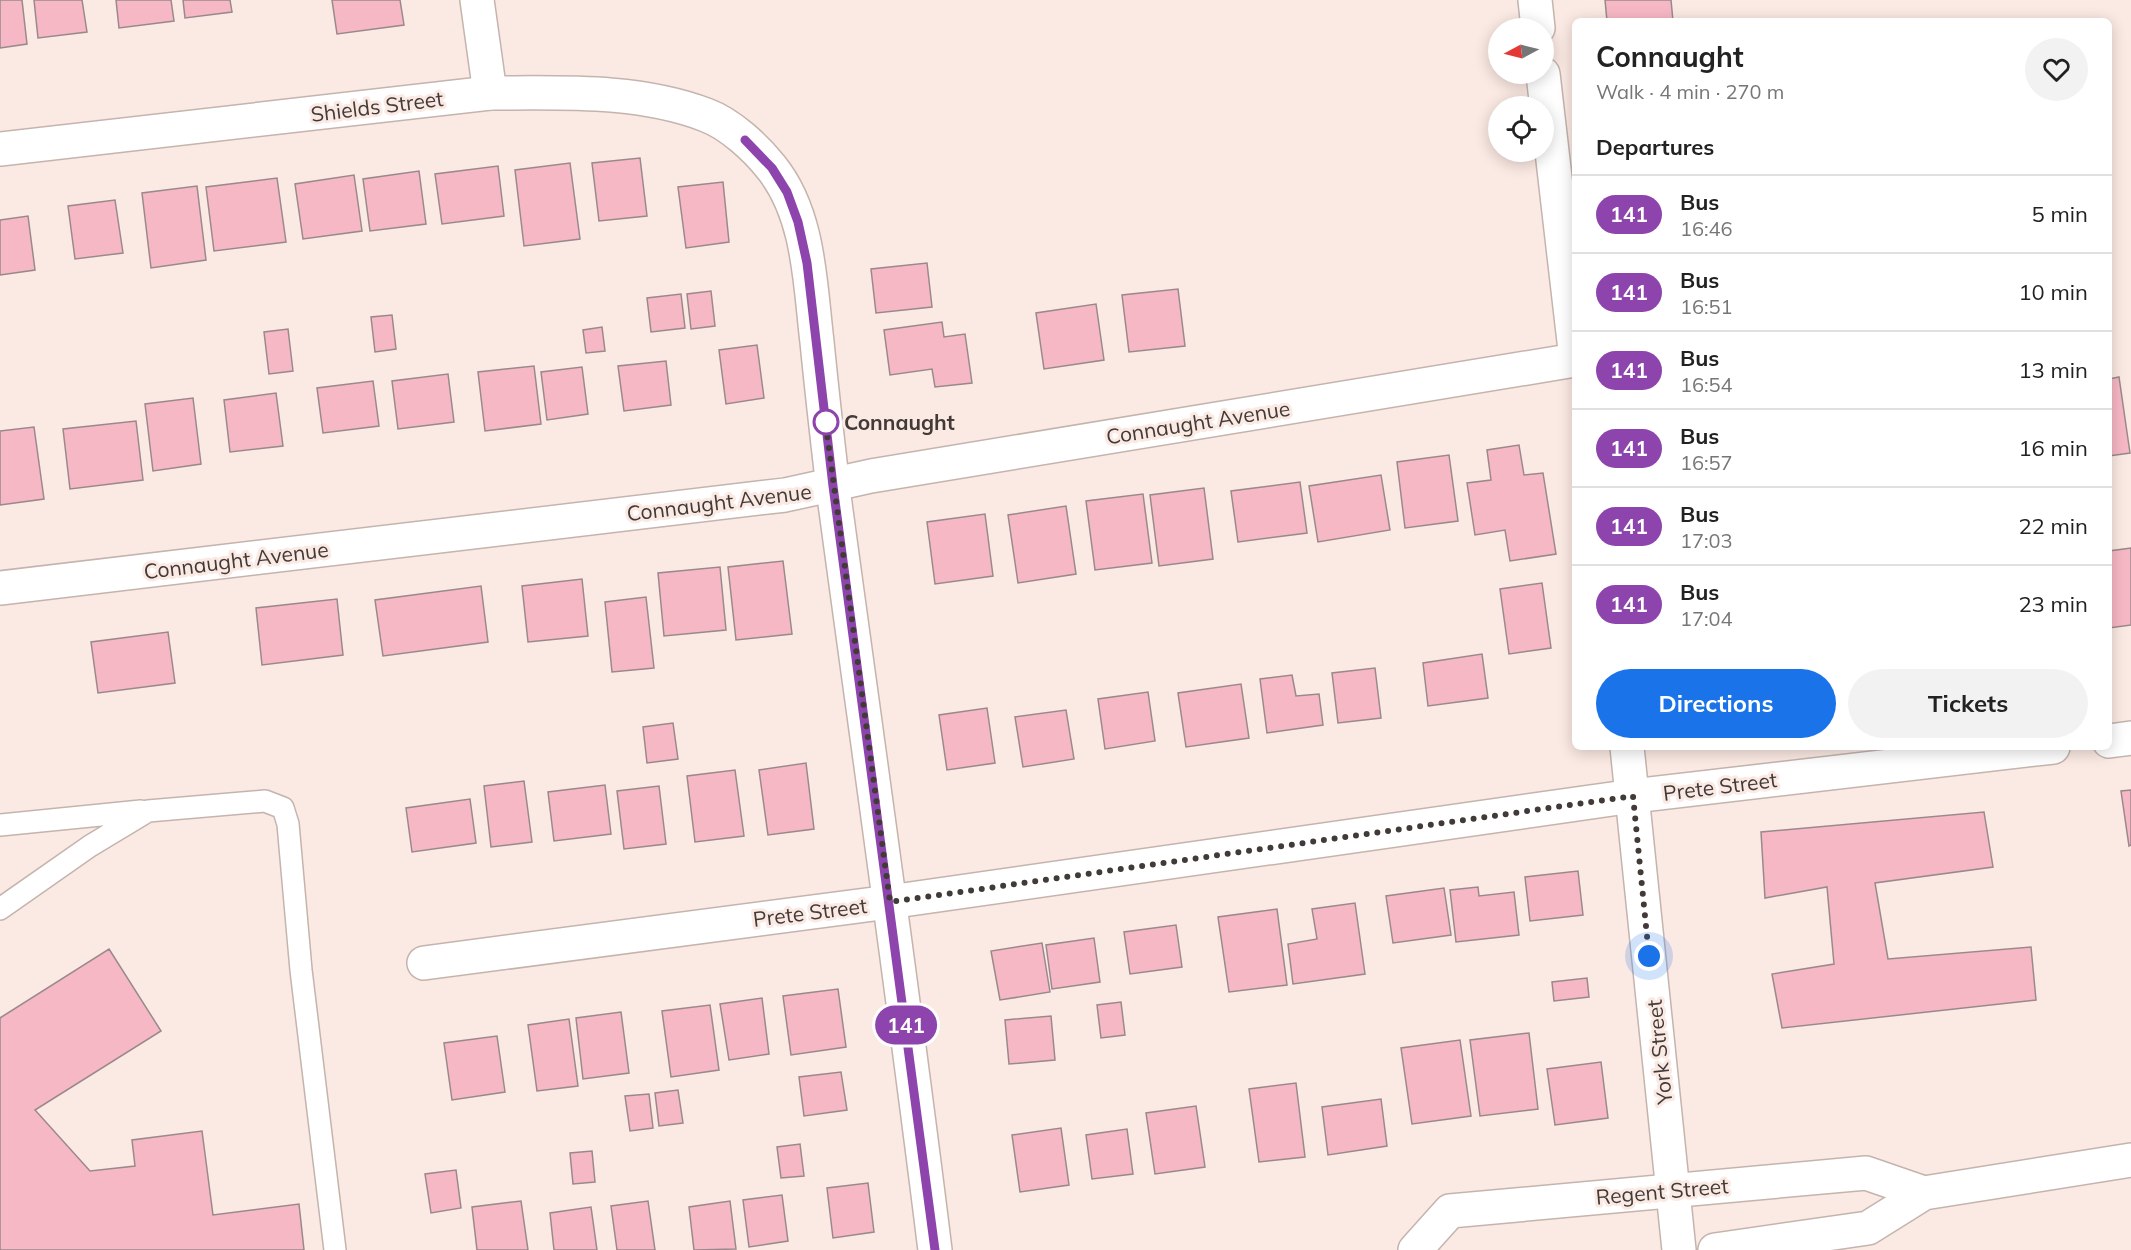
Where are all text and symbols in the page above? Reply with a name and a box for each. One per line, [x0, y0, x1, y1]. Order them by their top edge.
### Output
north arrow [1488, 18, 1554, 84]
map controls [1488, 18, 1554, 162]
button: heart [2025, 38, 2088, 101]
text: Connaught [1596, 39, 1744, 74]
text: Walk · 4 min · 270 m [1596, 79, 1784, 104]
street label: Shields Street [309, 85, 445, 127]
button: locate [1488, 96, 1554, 162]
text: Departures [1596, 133, 1714, 161]
text: Bus [1680, 188, 1719, 216]
text: 5 min [2032, 200, 2088, 228]
text: 141 [1610, 201, 1648, 227]
text: 16:46 [1680, 216, 1733, 241]
text: Bus [1680, 266, 1719, 294]
text: 10 min [2018, 278, 2088, 306]
text: 141 [1610, 279, 1648, 305]
text: 16:51 [1680, 294, 1733, 319]
text: Bus [1680, 344, 1719, 372]
text: 13 min [2018, 356, 2088, 384]
text: 141 [1610, 357, 1648, 383]
text: 16:54 [1680, 372, 1733, 397]
street label: Connaught Avenue [1104, 395, 1292, 449]
marker: Connaught [813, 409, 839, 435]
place label: Connaught [844, 409, 955, 435]
text: Bus [1680, 422, 1719, 450]
text: 16 min [2018, 434, 2088, 462]
text: 141 [1610, 435, 1648, 461]
text: 16:57 [1680, 450, 1733, 475]
street label: Connaught Avenue [625, 478, 813, 526]
text: Bus [1680, 500, 1719, 528]
text: 22 min [2018, 512, 2088, 540]
text: 141 [1610, 513, 1648, 539]
text: 17:03 [1680, 528, 1733, 553]
street label: Connaught Avenue [142, 536, 330, 584]
text: Bus [1680, 578, 1719, 606]
text: 23 min [2018, 590, 2088, 618]
text: 141 [1610, 591, 1648, 617]
text: 17:04 [1680, 606, 1733, 631]
button: Directions [1596, 669, 1836, 738]
button: Tickets [1848, 669, 2088, 738]
street label: Prete Street [1662, 766, 1778, 806]
street label: Prete Street [752, 892, 868, 932]
your location [1634, 941, 1664, 971]
street label: York Street [1641, 998, 1678, 1107]
line badge: 141 [872, 1006, 940, 1044]
text: 141 [887, 1012, 925, 1038]
street label: Regent Street [1595, 1172, 1729, 1210]

